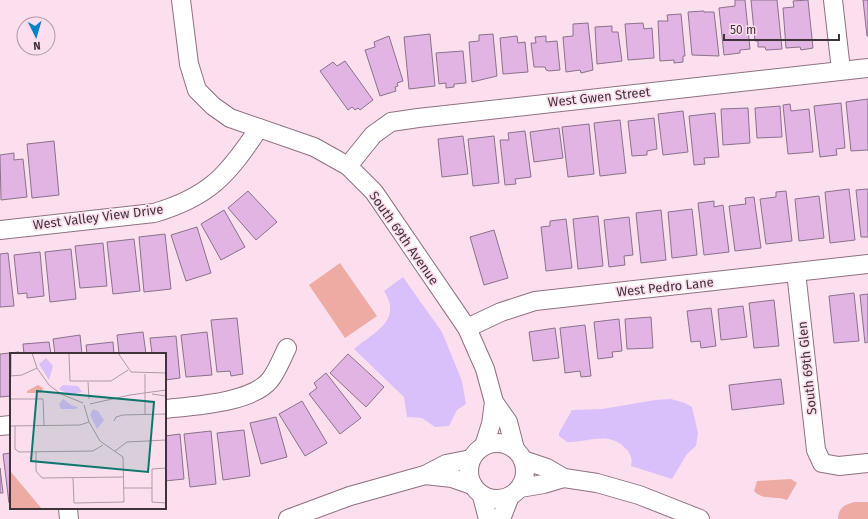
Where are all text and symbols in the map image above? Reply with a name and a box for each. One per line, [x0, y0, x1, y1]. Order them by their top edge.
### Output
north arrow [16, 16, 56, 56]
scale bar [724, 16, 839, 42]
text: 50 m [730, 23, 756, 37]
text: N [33, 39, 41, 52]
street label: West Gwen Street [547, 84, 651, 110]
street label: South 69th Avenue [366, 188, 442, 288]
street label: West Valley View Drive [32, 202, 164, 232]
street label: West Pedro Lane [616, 274, 714, 300]
street label: South 69th Glen [795, 320, 819, 416]
inset map [10, 353, 166, 509]

